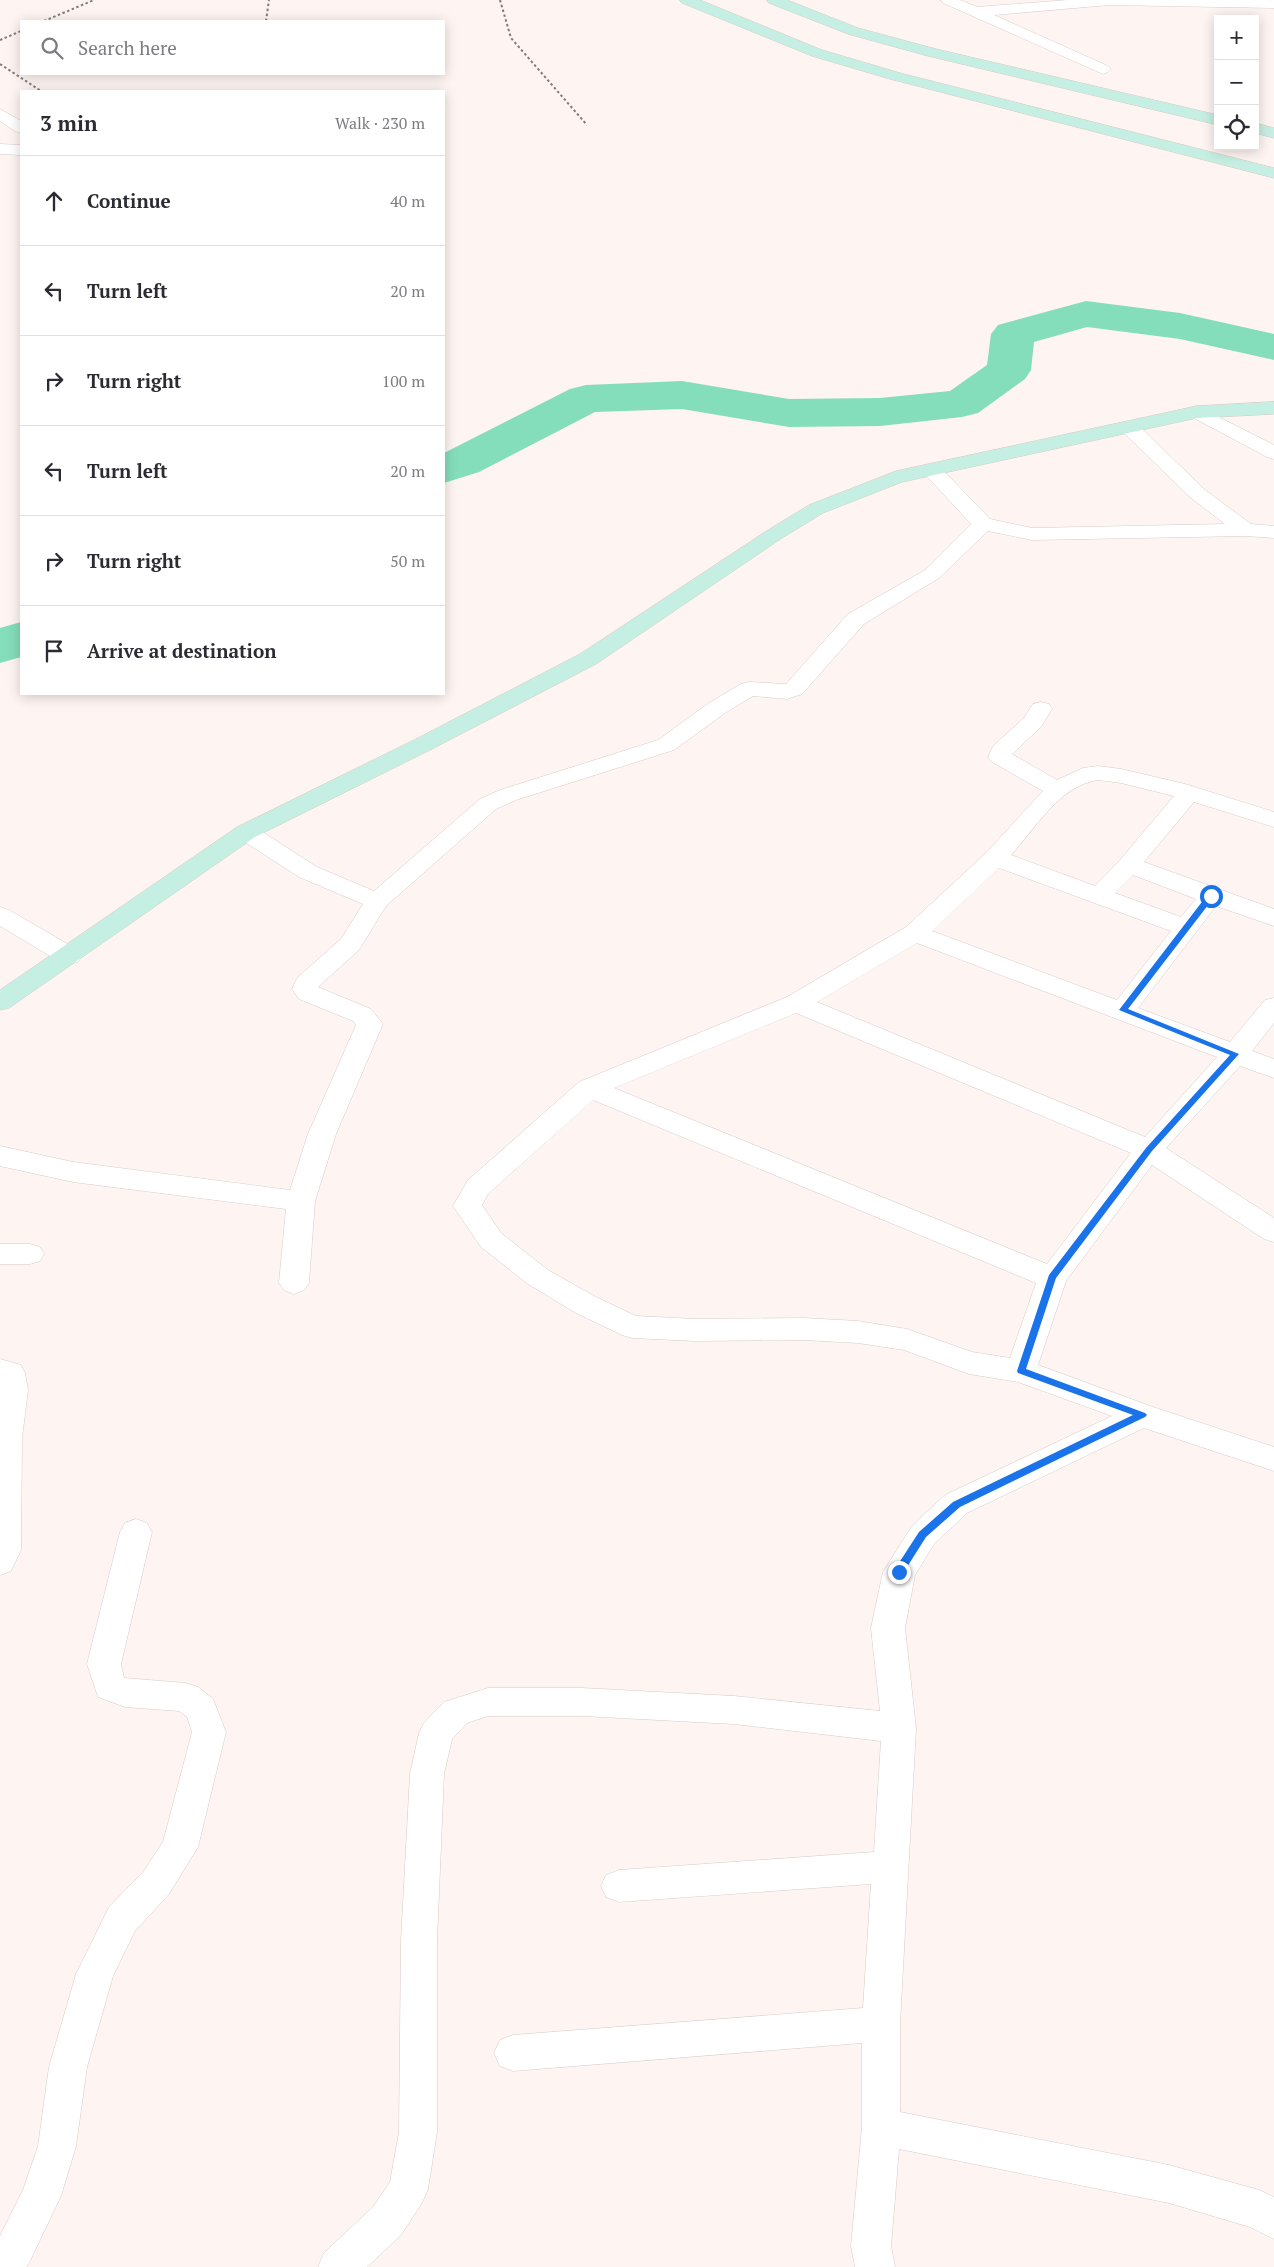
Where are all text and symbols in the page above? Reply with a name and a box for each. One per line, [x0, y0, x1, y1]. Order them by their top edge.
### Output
map controls [1214, 15, 1259, 150]
button: + [1214, 15, 1259, 60]
search box [20, 20, 445, 75]
icon: search [38, 34, 66, 62]
text: Search here [78, 35, 177, 60]
button: − [1214, 60, 1259, 105]
button: locate [1214, 105, 1259, 150]
text: 3 min [40, 109, 97, 137]
text: Walk · 230 m [335, 112, 425, 134]
icon: ahead [40, 187, 68, 215]
text: Continue [87, 188, 171, 213]
text: 40 m [390, 190, 425, 212]
icon: left [40, 277, 68, 305]
text: Turn left [87, 278, 168, 303]
text: 20 m [390, 280, 425, 302]
icon: right [40, 367, 68, 395]
text: Turn right [87, 368, 181, 393]
text: 100 m [382, 370, 425, 392]
icon: left [40, 457, 68, 485]
text: Turn left [87, 458, 168, 483]
text: 20 m [390, 460, 425, 482]
icon: right [40, 547, 68, 575]
text: Turn right [87, 548, 181, 573]
text: 50 m [390, 550, 425, 572]
icon: arrive [40, 637, 68, 665]
text: Arrive at destination [87, 638, 276, 663]
route start [1200, 885, 1223, 908]
route end [888, 1561, 911, 1584]

